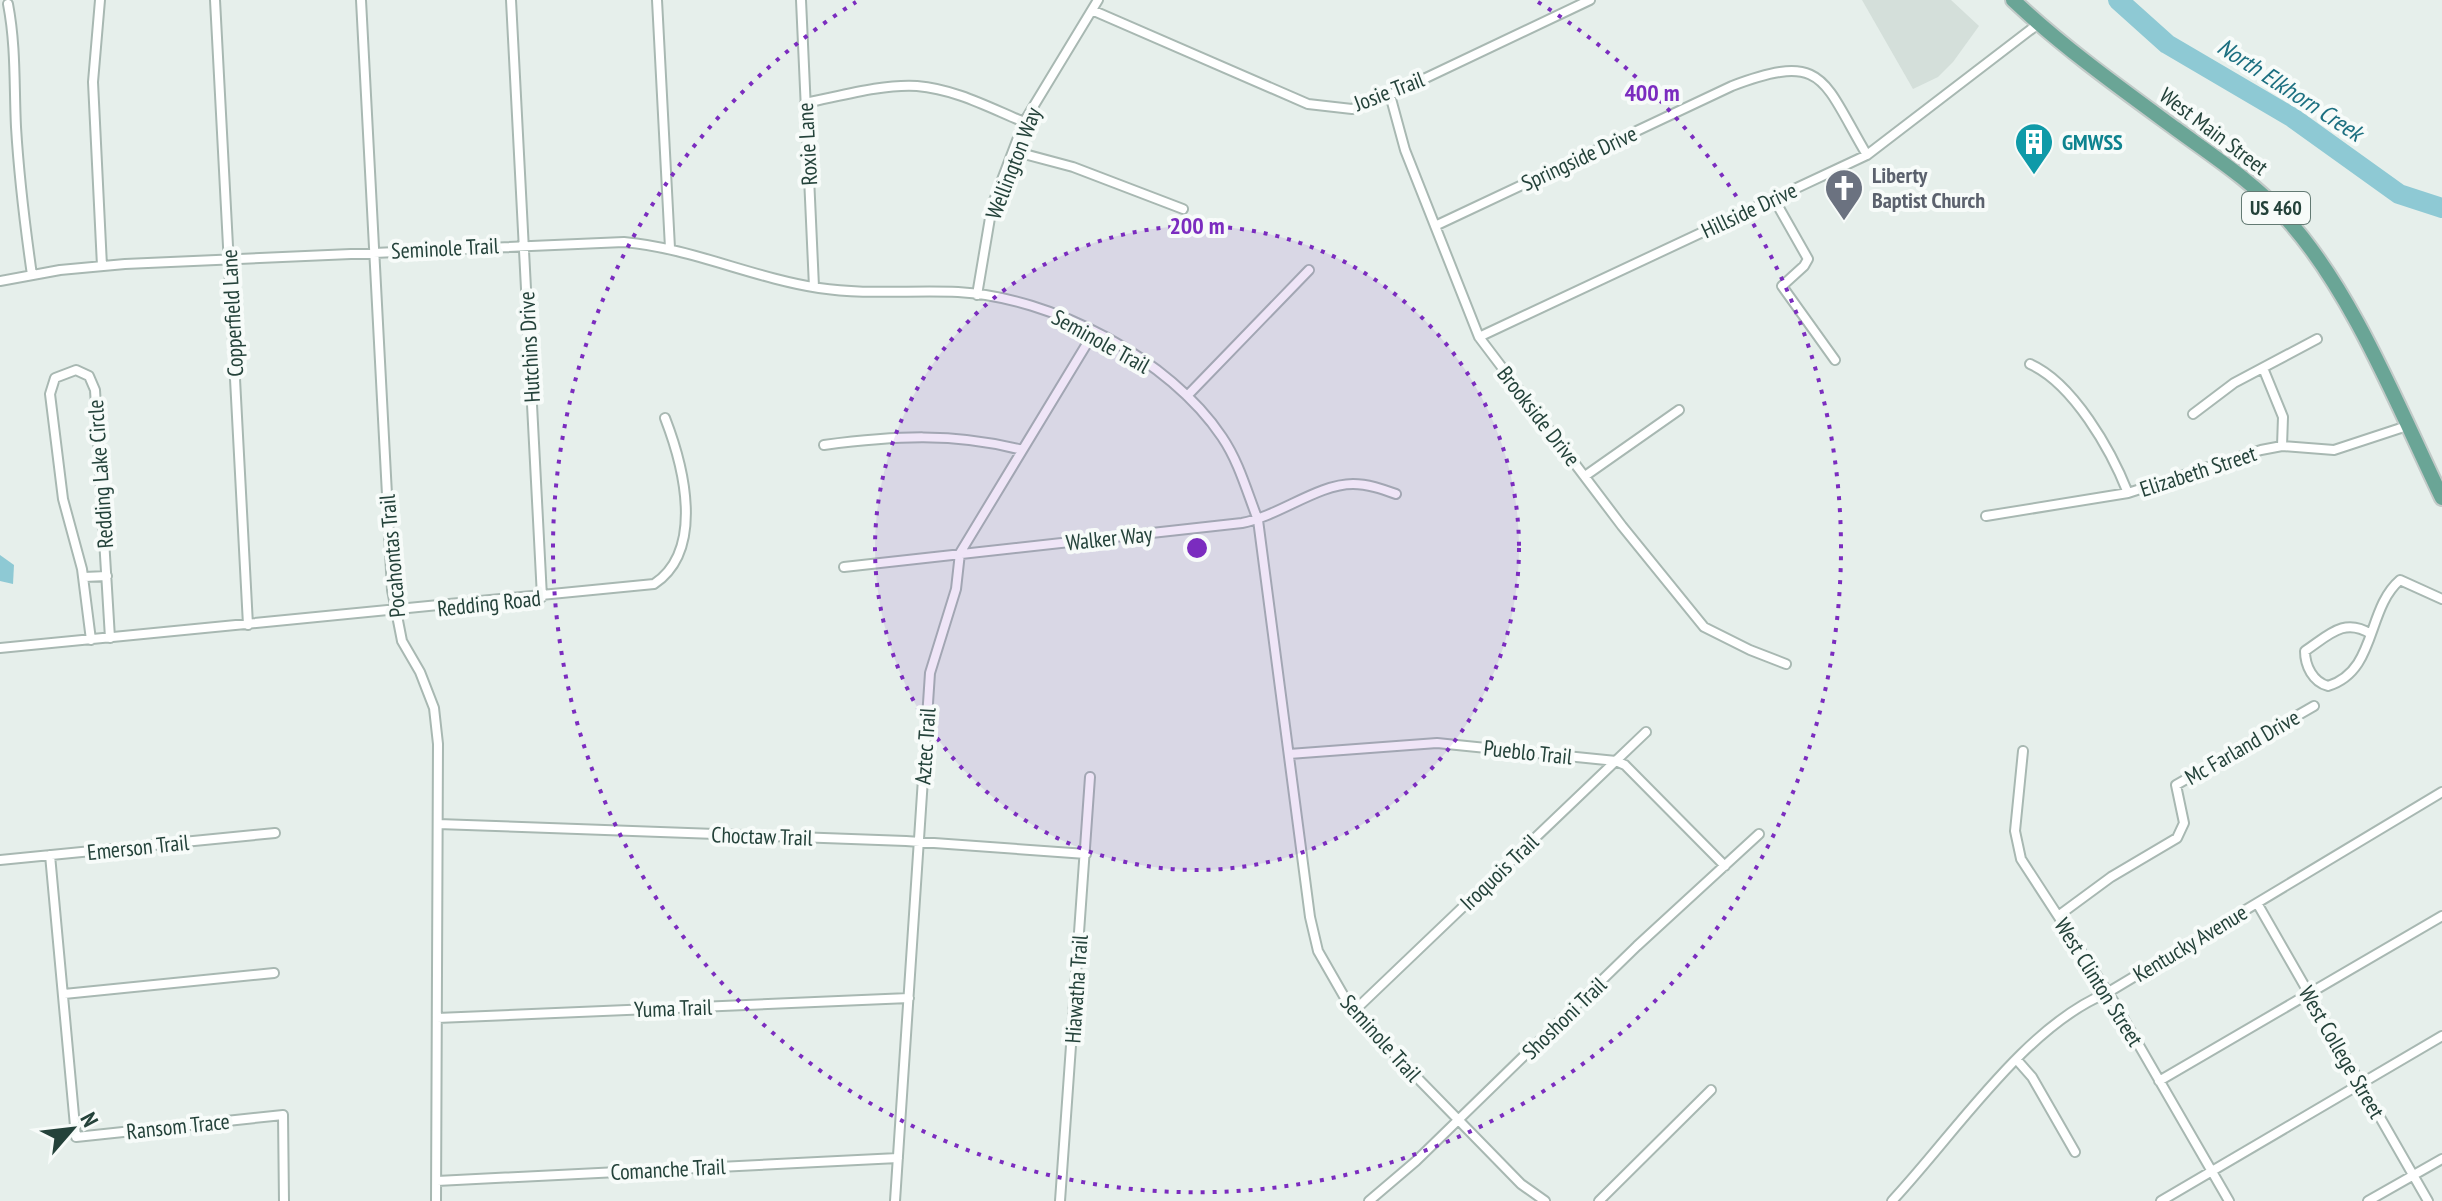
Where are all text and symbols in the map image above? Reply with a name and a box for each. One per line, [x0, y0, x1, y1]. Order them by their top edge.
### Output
water label: North Elkhorn Creek [2212, 31, 2371, 150]
street label: Josie Trail [1349, 65, 1429, 117]
text: 400 m [1624, 77, 1680, 108]
street label: West Main Street [2154, 81, 2274, 181]
street label: Roxie Lane [791, 102, 823, 186]
street label: Wellington Way [979, 102, 1047, 223]
street label: Springside Drive [1517, 119, 1641, 197]
building icon: GMWSS [2013, 121, 2055, 176]
place label: GMWSS [2062, 128, 2123, 156]
place label: Liberty Baptist Church [1872, 161, 1985, 214]
church icon: Liberty Baptist Church [1823, 167, 1865, 222]
street label: Hillside Drive [1697, 176, 1801, 244]
road number: US 460 [2242, 192, 2310, 224]
text: 200 m [1169, 210, 1225, 241]
street label: Seminole Trail [390, 231, 500, 265]
street label: Copperfield Lane [215, 249, 249, 377]
street label: Hutchins Drive [512, 291, 546, 403]
street label: Seminole Trail [1047, 303, 1156, 380]
street label: Brookside Drive [1491, 360, 1587, 472]
street label: Redding Lake Circle [81, 399, 119, 549]
street label: Elizabeth Street [2136, 439, 2260, 503]
street label: Pocahontas Trail [373, 492, 411, 619]
street label: Walker Way [1064, 519, 1154, 556]
centre of rings [1183, 534, 1211, 562]
street label: Redding Road [436, 584, 542, 622]
street label: Mc Farland Drive [2180, 703, 2304, 791]
street label: Aztec Trail [908, 706, 942, 785]
street label: Pueblo Trail [1482, 733, 1575, 771]
street label: Choctaw Trail [711, 820, 814, 852]
street label: Iroquois Trail [1454, 827, 1545, 916]
street label: Emerson Trail [86, 828, 191, 866]
street label: Kentucky Avenue [2128, 898, 2252, 988]
street label: West Clinton Street [2048, 913, 2150, 1051]
street label: Hiawatha Trail [1058, 933, 1094, 1044]
street label: Shoshoni Trail [1516, 970, 1613, 1065]
street label: West College Street [2293, 981, 2391, 1123]
street label: Seminole Trail [1335, 989, 1428, 1088]
street label: Yuma Trail [633, 993, 713, 1023]
north arrow [32, 1089, 112, 1169]
street label: Ransom Trace [125, 1107, 231, 1145]
text: N [75, 1108, 105, 1131]
street label: Comanche Trail [610, 1152, 727, 1186]

